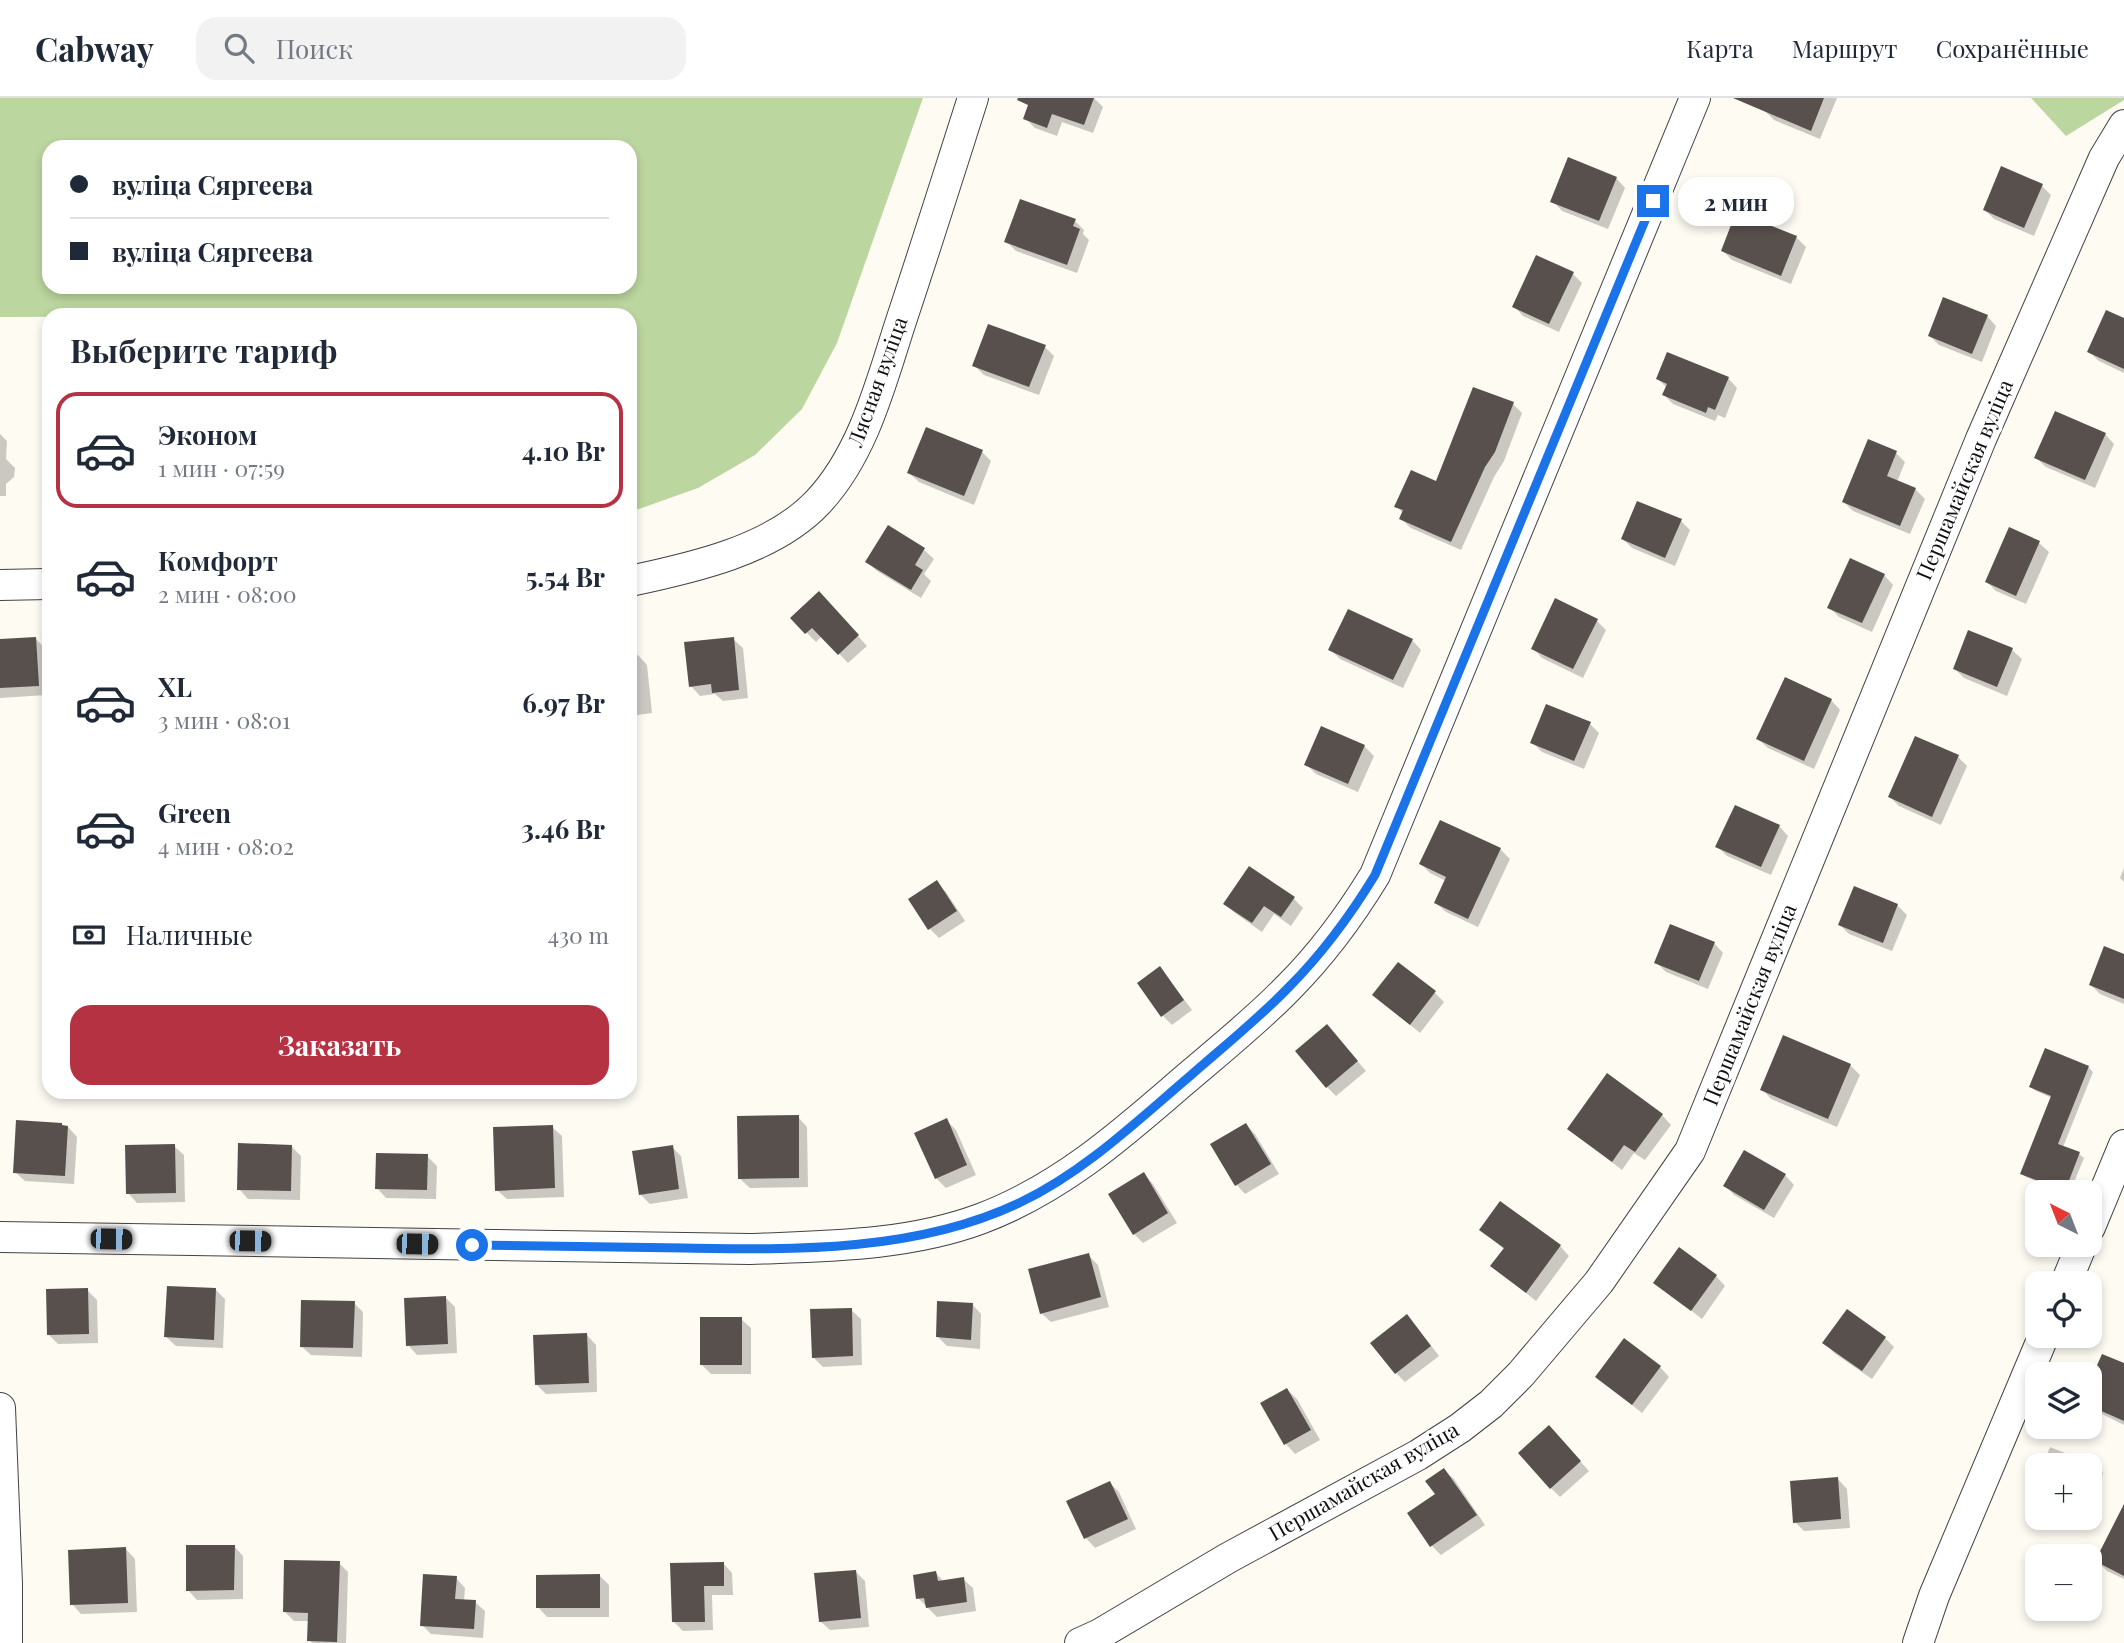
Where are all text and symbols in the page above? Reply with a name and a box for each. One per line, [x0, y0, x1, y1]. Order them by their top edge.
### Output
search box [196, 17, 686, 80]
text: Cabway [35, 26, 154, 70]
icon: search [220, 29, 258, 67]
text: Поиск [276, 31, 353, 66]
text: Карта [1686, 32, 1754, 64]
text: Маршрут [1792, 32, 1898, 64]
text: Сохранённые [1936, 32, 2089, 64]
text: вуліца Сяргеева [112, 167, 313, 202]
callout: 2 мин [1678, 176, 1793, 226]
route end [1637, 185, 1669, 217]
text: 2 мин [1704, 186, 1768, 217]
text: вуліца Сяргеева [112, 234, 313, 269]
street label: Лясная вуліца [839, 312, 913, 451]
text: Выберите тариф [70, 328, 337, 371]
street label: Першамайская вуліца [1908, 374, 2018, 584]
text: Эконом [158, 417, 257, 452]
icon: car [74, 419, 137, 482]
text: 4.10 Br [522, 433, 605, 468]
text: 1 мин · 07:59 [158, 452, 285, 483]
text: Комфорт [158, 543, 278, 578]
icon: car [74, 545, 137, 608]
text: 5.54 Br [525, 559, 605, 594]
text: 2 мин · 08:00 [158, 578, 297, 609]
text: XL [158, 669, 192, 704]
icon: car [74, 671, 137, 734]
text: 6.97 Br [522, 685, 605, 720]
text: 3 мин · 08:01 [158, 704, 291, 735]
text: Green [158, 795, 231, 830]
icon: car [74, 797, 137, 860]
text: 3.46 Br [521, 811, 605, 846]
text: 4 мин · 08:02 [158, 830, 294, 861]
street label: Першамайская вуліца [1695, 899, 1802, 1109]
icon: cash [70, 916, 108, 954]
text: Наличные [126, 917, 253, 952]
text: 430 m [548, 919, 609, 950]
button: Заказать [70, 1005, 609, 1085]
north arrow [2025, 1180, 2102, 1256]
map controls [2025, 1180, 2102, 1621]
car [90, 1228, 133, 1250]
route start [456, 1229, 488, 1261]
car [229, 1230, 272, 1252]
car [396, 1233, 439, 1255]
button: locate [2025, 1271, 2102, 1348]
button: layers [2025, 1362, 2102, 1439]
street label: Першамайская вуліца [1263, 1414, 1464, 1546]
button: + [2025, 1453, 2102, 1530]
button: − [2025, 1544, 2102, 1621]

